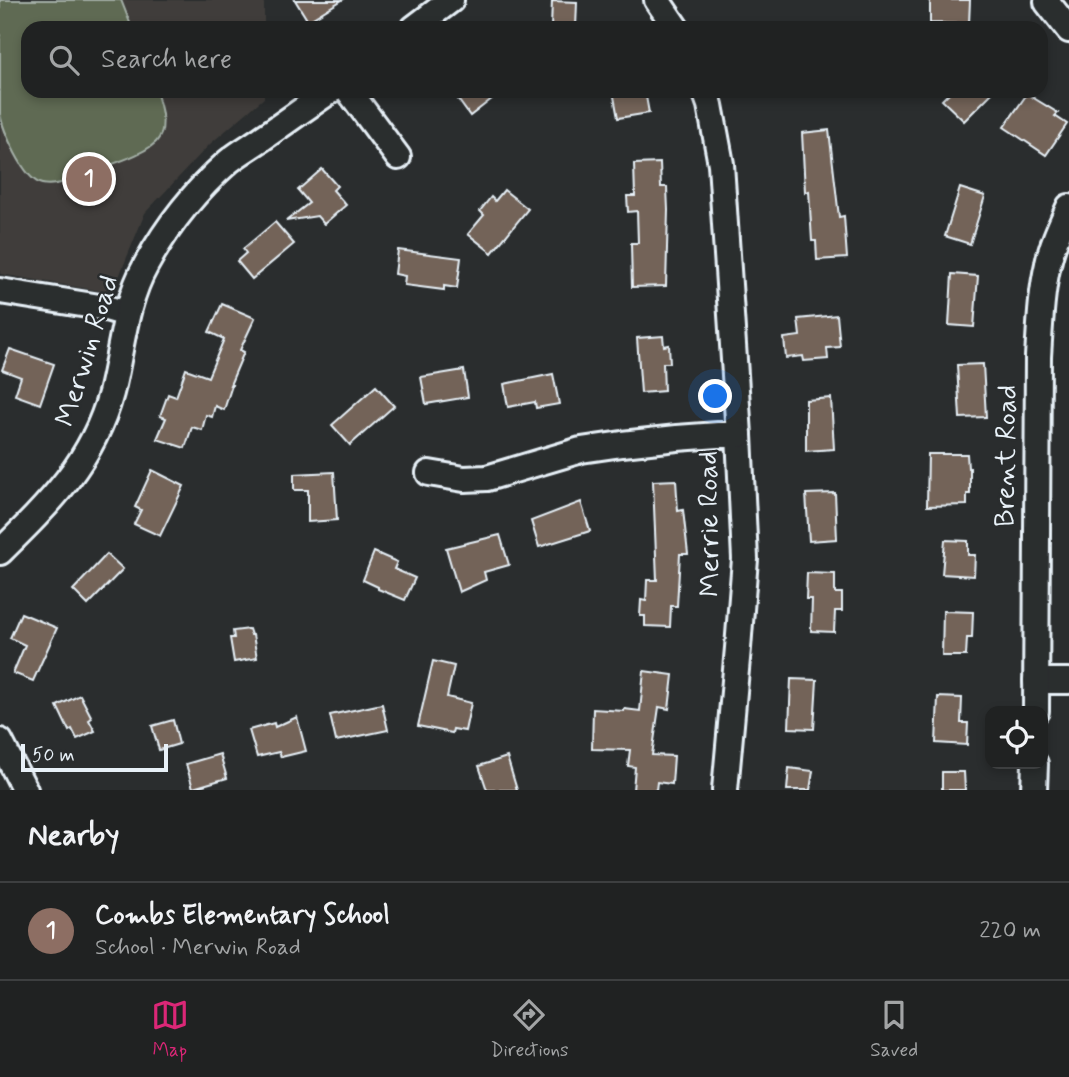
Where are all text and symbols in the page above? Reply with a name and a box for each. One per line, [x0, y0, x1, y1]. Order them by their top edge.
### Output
search box [21, 21, 1048, 98]
icon: search [45, 41, 83, 79]
text: Search here [101, 43, 232, 77]
pin: 1 [66, 153, 112, 205]
street label: Merwin Road [47, 271, 129, 431]
your location [698, 379, 732, 413]
street label: Brent Road [987, 384, 1027, 528]
street label: Merrie Road [690, 451, 730, 597]
map controls [985, 706, 1048, 769]
button: locate [985, 706, 1048, 769]
scale bar [21, 741, 168, 773]
text: 50 m [32, 743, 75, 768]
text: Nearby [28, 816, 119, 855]
text: Combs Elementary School [95, 899, 390, 933]
text: 1 [46, 916, 56, 946]
text: 220 m [979, 916, 1041, 946]
text: School · Merwin Road [95, 933, 301, 963]
tab: Map [151, 996, 189, 1063]
tab: Directions [490, 996, 569, 1063]
tab: Saved [870, 996, 918, 1063]

